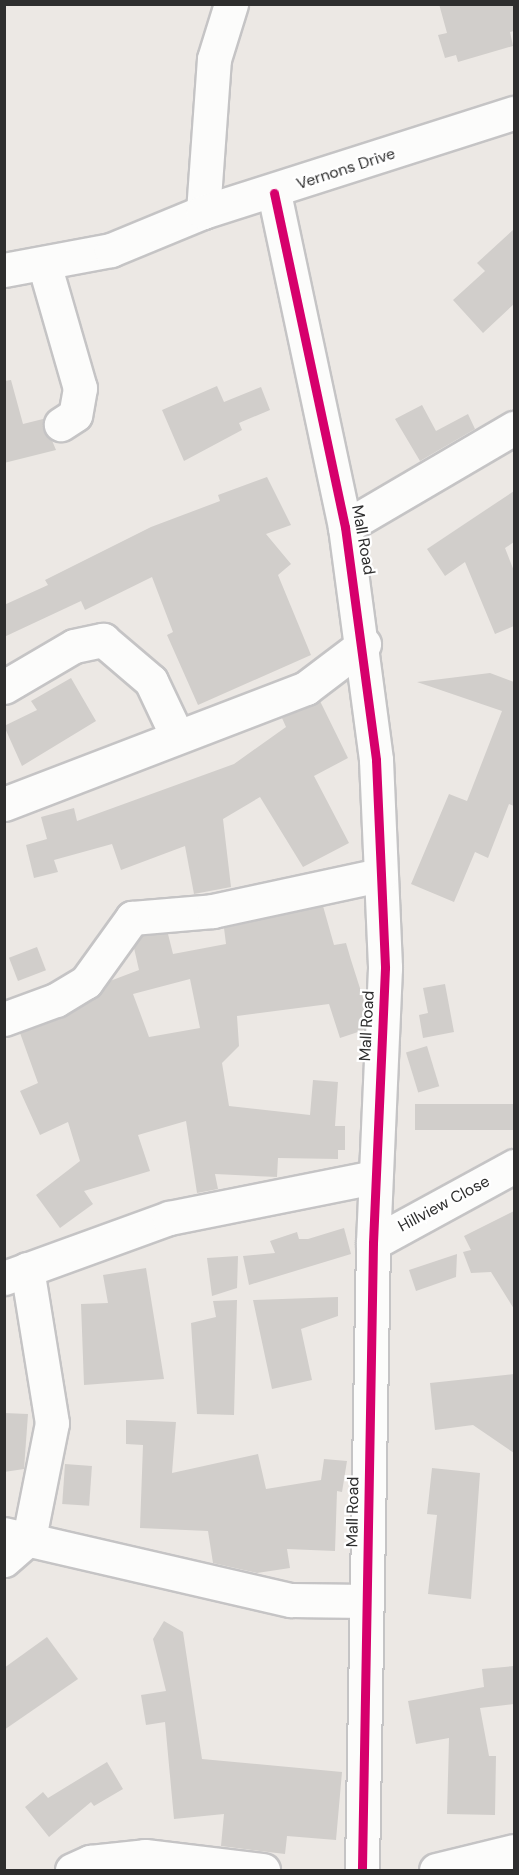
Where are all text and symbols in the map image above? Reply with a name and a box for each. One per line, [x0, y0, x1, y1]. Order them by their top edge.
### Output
street label: Vernons Drive [294, 144, 398, 194]
street label: Mall Road [347, 503, 379, 577]
street label: Mall Road [356, 990, 378, 1062]
street label: Hillview Close [395, 1172, 493, 1236]
street label: Mall Road [343, 1476, 363, 1548]

